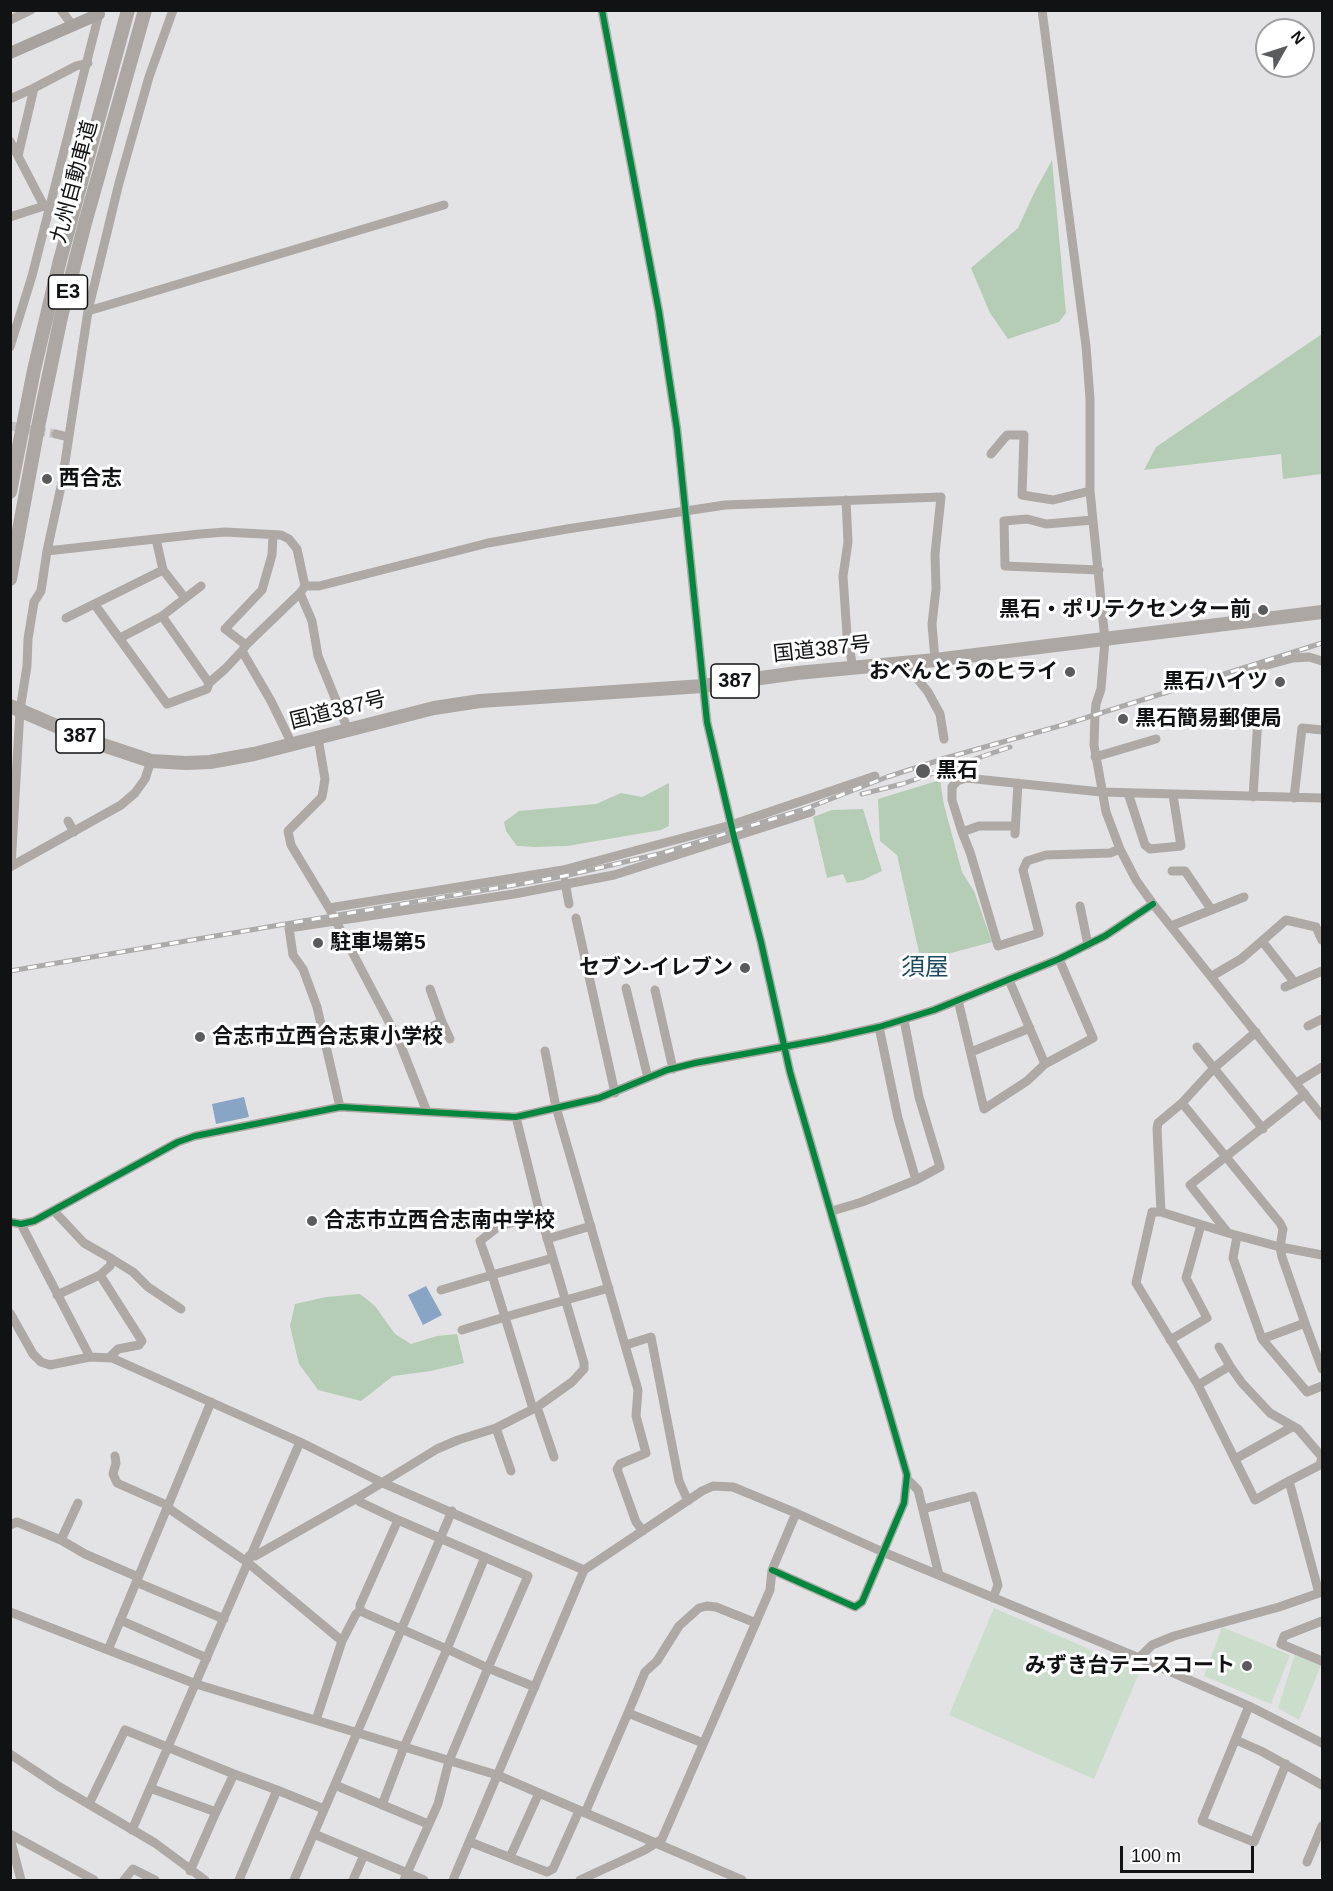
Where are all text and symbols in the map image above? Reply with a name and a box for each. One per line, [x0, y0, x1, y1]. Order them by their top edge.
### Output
north arrow [1255, 18, 1315, 78]
text: N [1288, 28, 1308, 47]
street label: 九州自動車道 [47, 118, 103, 246]
road number: E3 [48, 275, 88, 309]
place label: 西合志 [59, 466, 122, 492]
marker: 西合志 [40, 472, 54, 486]
place label: 黒石・ポリテクセンター前 [999, 597, 1251, 623]
marker: 黒石・ポリテクセンター前 [1256, 603, 1270, 617]
street label: 国道387号 [772, 632, 872, 668]
place label: おべんとうのヒライ [869, 659, 1058, 685]
road number: 387 [711, 664, 759, 698]
marker: おべんとうのヒライ [1063, 665, 1077, 679]
place label: 黒石ハイツ [1163, 669, 1268, 695]
marker: 黒石ハイツ [1273, 675, 1287, 689]
street label: 国道387号 [287, 687, 389, 735]
place label: 黒石簡易郵便局 [1135, 706, 1282, 732]
marker: 黒石簡易郵便局 [1116, 712, 1130, 726]
road number: 387 [56, 719, 104, 753]
place label: 黒石 [936, 758, 978, 784]
marker: 黒石 [914, 762, 932, 780]
place label: 駐車場第5 [330, 930, 426, 956]
marker: 駐車場第5 [311, 936, 325, 950]
district label: 須屋 [901, 954, 949, 982]
place label: セブン-イレブン [579, 955, 733, 981]
marker: セブン-イレブン [738, 961, 752, 975]
place label: 合志市立西合志東小学校 [212, 1024, 443, 1050]
marker: 合志市立西合志東小学校 [193, 1030, 207, 1044]
place label: 合志市立西合志南中学校 [324, 1208, 555, 1234]
marker: 合志市立西合志南中学校 [305, 1214, 319, 1228]
place label: みずき台テニスコート [1025, 1653, 1235, 1679]
marker: みずき台テニスコート [1240, 1659, 1254, 1673]
scale bar [1123, 1834, 1256, 1872]
text: 100 m [1131, 1846, 1181, 1866]

